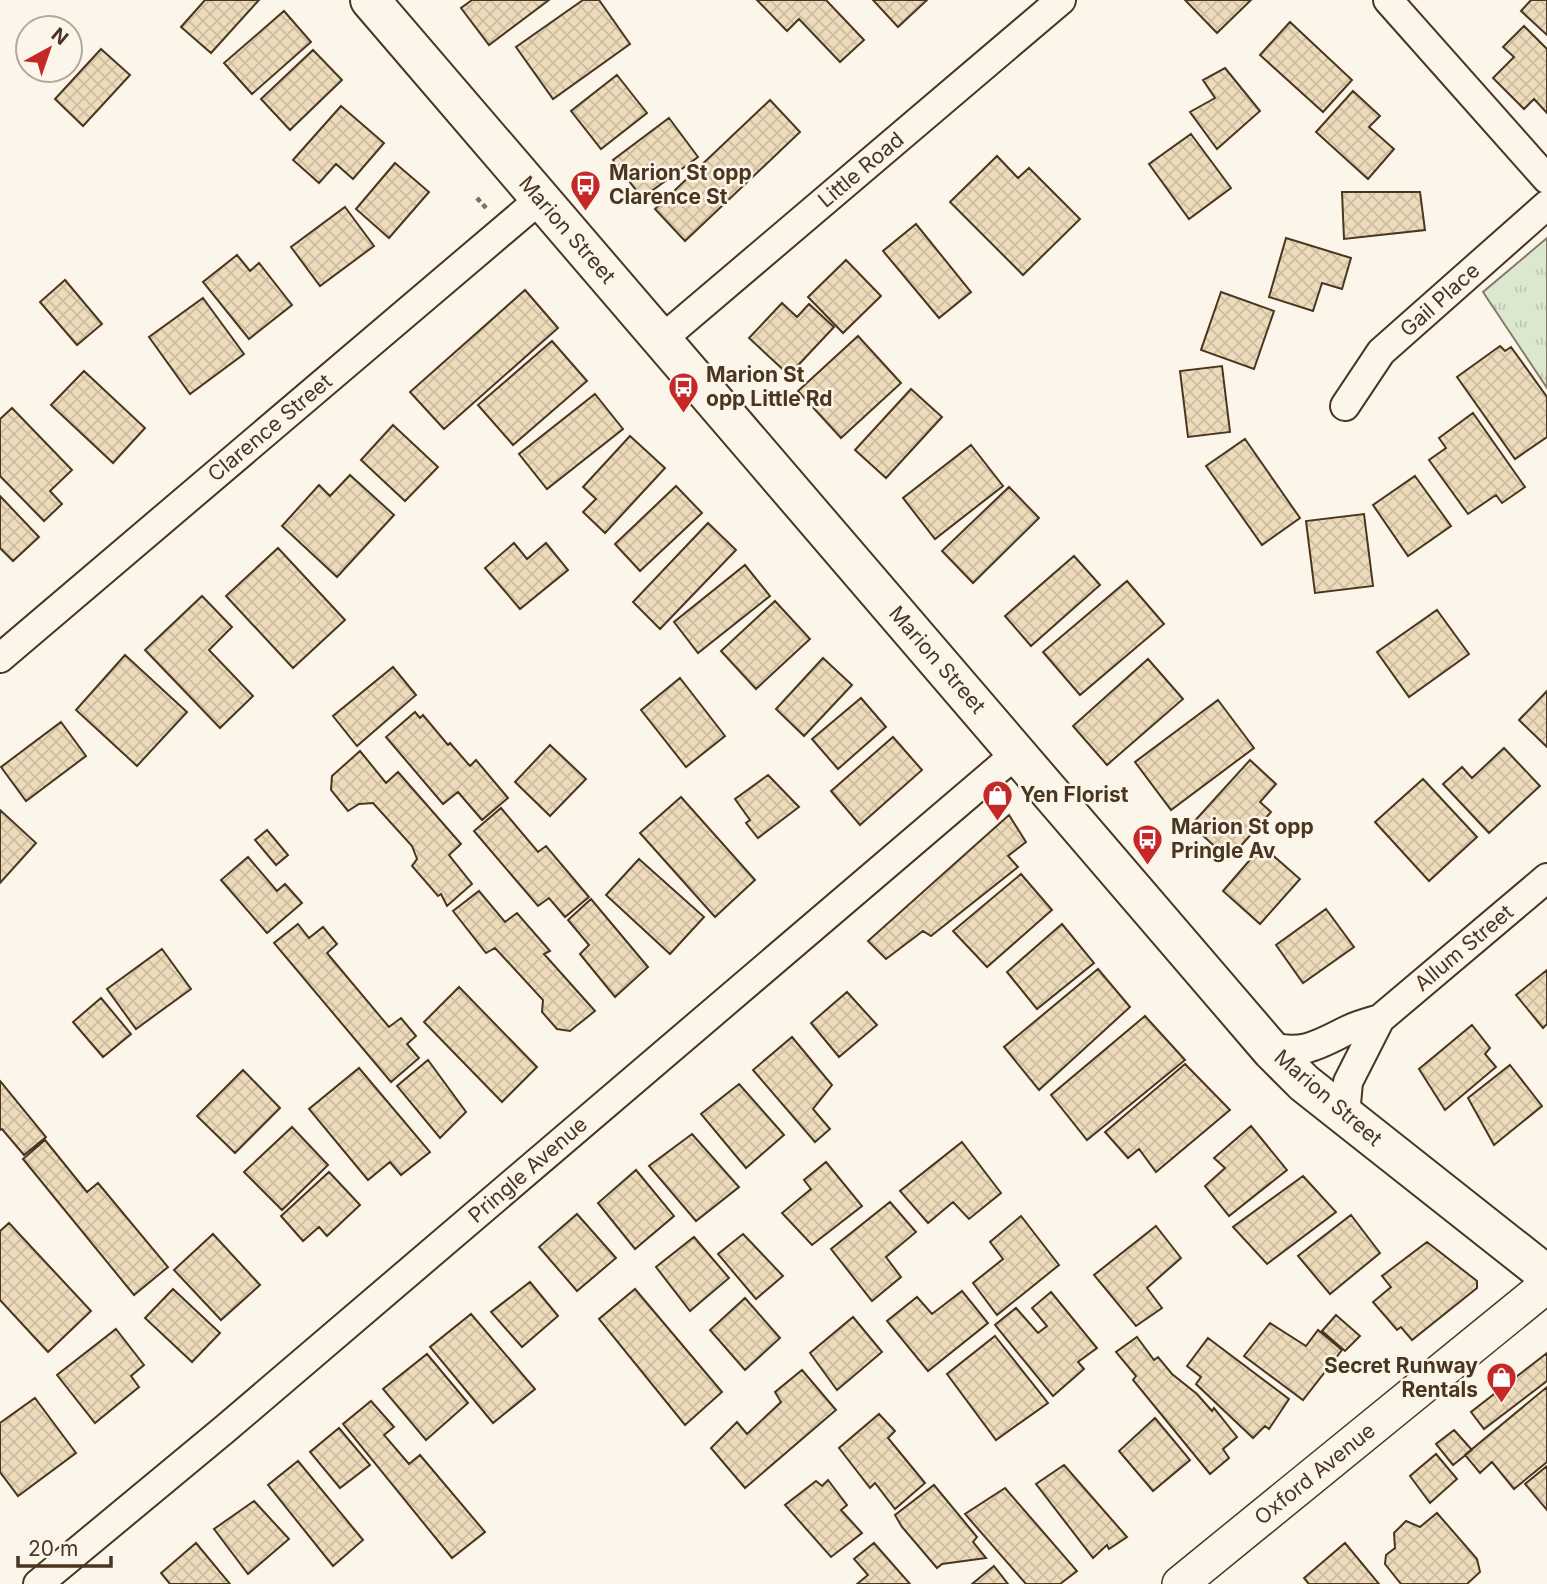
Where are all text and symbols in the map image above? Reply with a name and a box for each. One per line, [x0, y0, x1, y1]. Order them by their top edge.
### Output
north arrow [14, 14, 84, 84]
text: N [47, 23, 73, 50]
street label: Little Road [813, 127, 909, 213]
place label: Marion St opp Clarence St [609, 160, 752, 209]
bus stop icon: Marion St opp Clarence St [569, 168, 603, 212]
street label: Marion Street [514, 171, 621, 289]
street label: Gail Place [1395, 258, 1484, 342]
place label: Marion St opp Little Rd [706, 362, 833, 411]
street label: Clarence Street [203, 369, 337, 487]
bus stop icon: Marion St opp Little Rd [666, 370, 700, 414]
street label: Marion Street [884, 601, 991, 719]
shop icon: Yen Florist [980, 778, 1014, 822]
place label: Yen Florist [1020, 782, 1129, 807]
place label: Marion St opp Pringle Av [1171, 814, 1314, 863]
bus stop icon: Marion St opp Pringle Av [1131, 822, 1165, 866]
street label: Allum Street [1409, 899, 1518, 996]
street label: Marion Street [1269, 1044, 1387, 1151]
street label: Pringle Avenue [463, 1111, 592, 1228]
place label: Secret Runway Rentals [1324, 1353, 1478, 1402]
shop icon: Secret Runway Rentals [1484, 1361, 1518, 1405]
street label: Oxford Avenue [1249, 1417, 1380, 1530]
scale bar [18, 1524, 110, 1568]
text: 20 m [28, 1536, 78, 1561]

